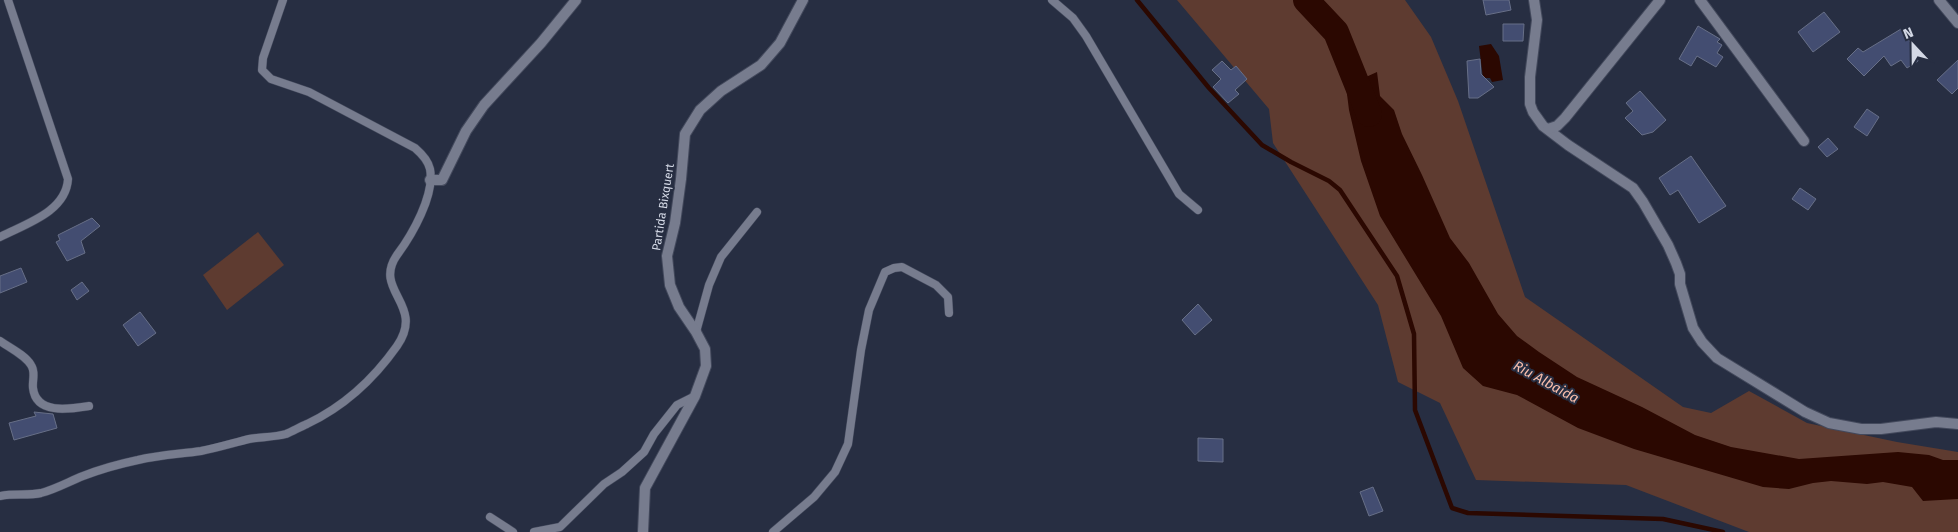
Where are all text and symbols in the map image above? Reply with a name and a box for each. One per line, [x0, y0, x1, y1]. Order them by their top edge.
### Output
north arrow [1888, 20, 1938, 70]
text: N [1901, 24, 1916, 43]
street label: Partida Bixquert [649, 162, 677, 252]
water label: Riu Albaida [1510, 357, 1582, 407]

